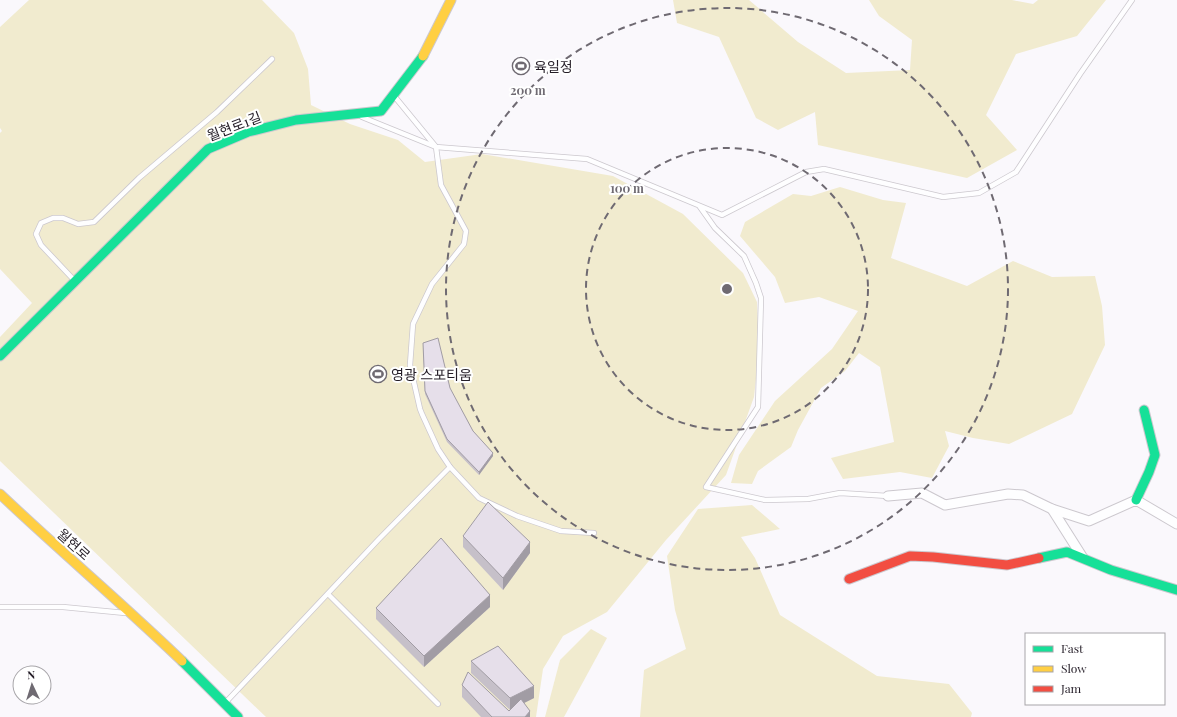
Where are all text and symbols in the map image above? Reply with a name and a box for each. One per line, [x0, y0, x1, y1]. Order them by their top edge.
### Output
sports icon: 육일정 [511, 56, 531, 76]
place label: 육일정 [534, 57, 573, 76]
text: 200 m [510, 82, 546, 98]
street label: 월현로1길 [204, 107, 264, 145]
text: 100 m [610, 180, 644, 196]
centre of rings [720, 282, 734, 296]
sports icon: 영광 스포티움 [368, 364, 388, 384]
place label: 영광 스포티움 [391, 365, 472, 384]
street label: 월현로 [53, 524, 95, 564]
legend [1025, 633, 1165, 705]
text: Fast [1061, 640, 1084, 656]
text: Slow [1061, 660, 1087, 676]
north arrow [12, 665, 52, 705]
text: N [27, 667, 36, 682]
text: Jam [1060, 680, 1082, 696]

